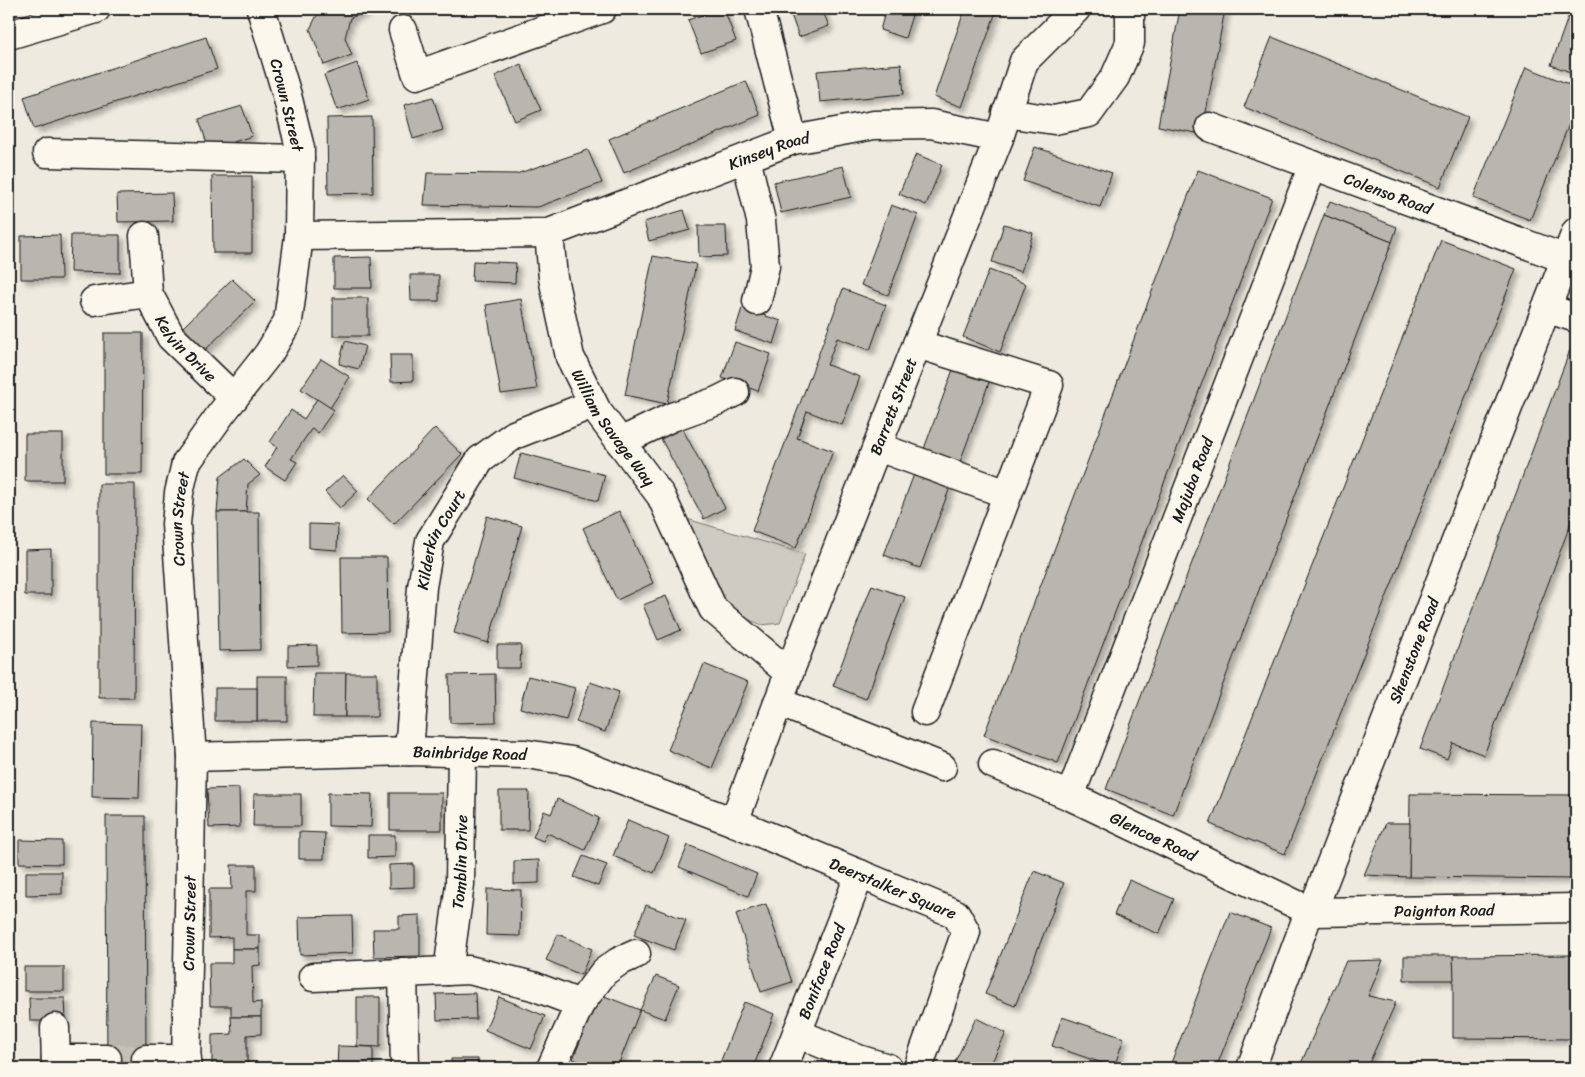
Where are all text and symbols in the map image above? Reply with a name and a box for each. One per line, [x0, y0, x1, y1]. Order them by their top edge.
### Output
street label: Crown Street [261, 55, 313, 155]
street label: Kinsey Road [724, 122, 813, 178]
street label: Colenso Road [1340, 163, 1438, 223]
street label: Kelvin Drive [147, 309, 224, 389]
street label: Barrett Street [861, 353, 925, 460]
street label: William Savage Way [564, 363, 664, 493]
street label: Majuba Road [1162, 431, 1222, 527]
street label: Crown Street [161, 468, 198, 567]
street label: Kilderkin Court [407, 483, 473, 592]
street label: Shenstone Road [1380, 591, 1448, 708]
street label: Bainbridge Road [413, 737, 529, 769]
street label: Glencoe Road [1105, 803, 1203, 870]
street label: Tomblin Drive [442, 814, 476, 911]
street label: Deerstalker Square [825, 849, 961, 927]
street label: Crown Street [173, 875, 204, 971]
street label: Paignton Road [1394, 895, 1496, 925]
street label: Boniface Road [789, 918, 854, 1024]

